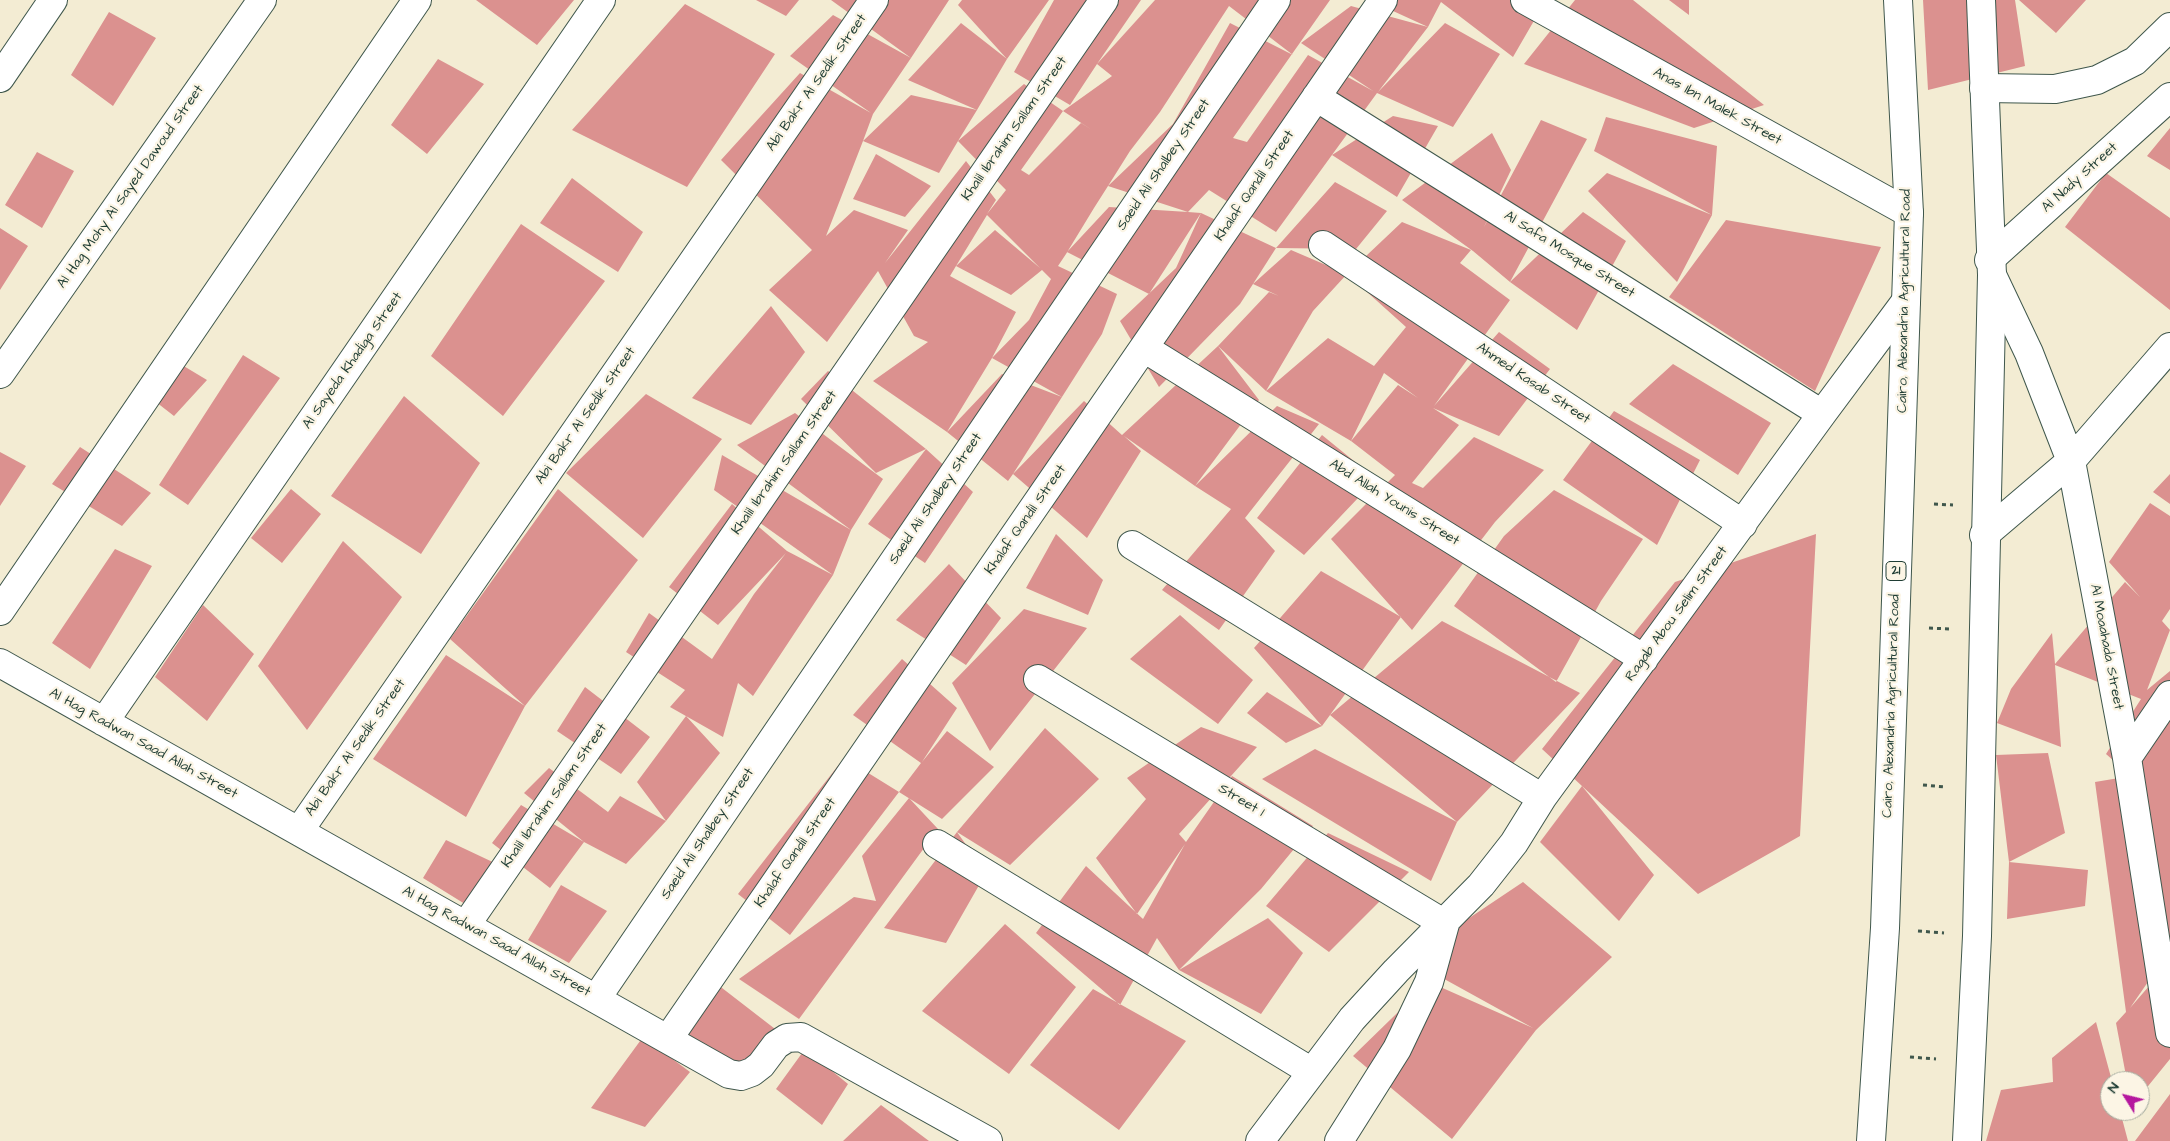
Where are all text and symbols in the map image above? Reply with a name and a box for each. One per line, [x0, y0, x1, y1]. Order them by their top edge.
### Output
street label: Abi Bakr Al Sedik Street [763, 11, 871, 155]
street label: Khalil Ibrahim Sallam Street [959, 54, 1071, 204]
street label: Anas Ibn Malek Street [1650, 65, 1784, 149]
street label: Al Hag Mohy Al Sayed Dawoud Street [54, 82, 208, 292]
street label: Saeid Ali Shalbey Street [1114, 96, 1214, 234]
street label: Khalaf Qandil Street [1212, 127, 1298, 245]
street label: Al Nady Street [2039, 140, 2121, 216]
street label: Cairo, Alexandria Agricultural Road [1895, 189, 1915, 413]
street label: Al Safa Mosque Street [1500, 208, 1638, 302]
street label: Al Sayeda Khadiga Street [299, 289, 407, 433]
street label: Ahmed Kasab Street [1473, 340, 1593, 428]
street label: Abi Bakr Al Sedik Street [532, 344, 640, 488]
street label: Khalil Ibrahim Sallam Street [729, 388, 841, 538]
street label: Saeid Ali Shalbey Street [886, 430, 986, 568]
street label: Abd Allah Younis Street [1326, 456, 1462, 550]
street label: Khalaf Qandil Street [982, 462, 1070, 578]
street label: Ragab Abou Selim Street [1622, 543, 1732, 685]
road number: 21 [1886, 562, 1906, 580]
street label: Al Moaahada Street [2086, 583, 2126, 711]
street label: Cairo, Alexandria Agricultural Road [1880, 594, 1904, 818]
street label: Abi Bakr Al Sedik Street [302, 676, 410, 820]
street label: Al Hag Radwan Saad Allah Street [46, 685, 240, 803]
street label: Khalil Ibrahim Sallam Street [499, 721, 611, 871]
street label: Saeid Ali Shalbey Street [658, 765, 758, 903]
street label: Street 1 [1215, 781, 1267, 821]
street label: Khalaf Qandil Street [752, 795, 840, 911]
street label: Al Hag Radwan Saad Allah Street [399, 883, 593, 1001]
north arrow [2100, 1071, 2150, 1121]
text: N [2103, 1078, 2124, 1097]

